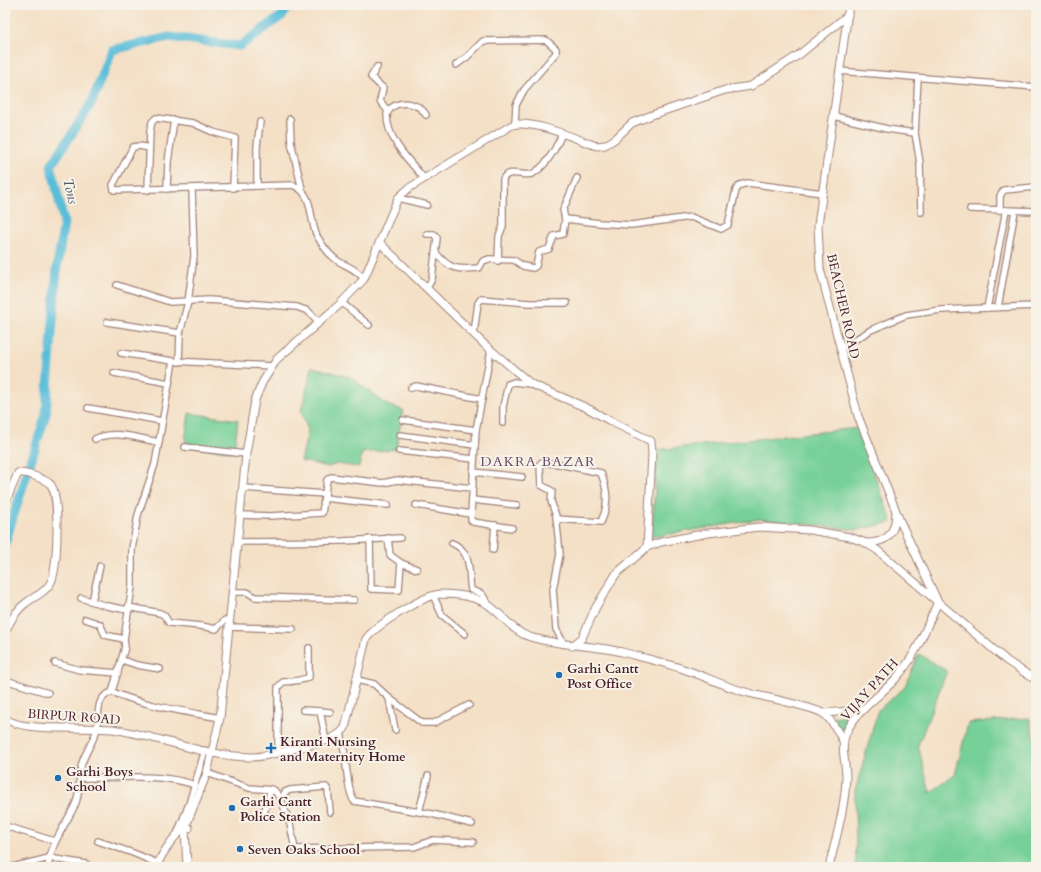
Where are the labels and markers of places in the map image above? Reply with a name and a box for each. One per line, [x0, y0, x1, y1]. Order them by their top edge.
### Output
place label: Garhi Cantt Post Office [567, 660, 639, 693]
marker: Garhi Cantt Post Office [554, 670, 564, 680]
place label: Kiranti Nursing and Maternity Home [280, 733, 406, 766]
marker: Kiranti Nursing and Maternity Home [265, 742, 277, 754]
place label: Garhi Boys School [66, 763, 133, 796]
marker: Garhi Boys School [53, 773, 63, 783]
place label: Garhi Cantt Police Station [240, 793, 322, 826]
marker: Garhi Cantt Police Station [227, 803, 237, 813]
place label: Seven Oaks School [248, 841, 360, 859]
marker: Seven Oaks School [235, 844, 245, 854]

